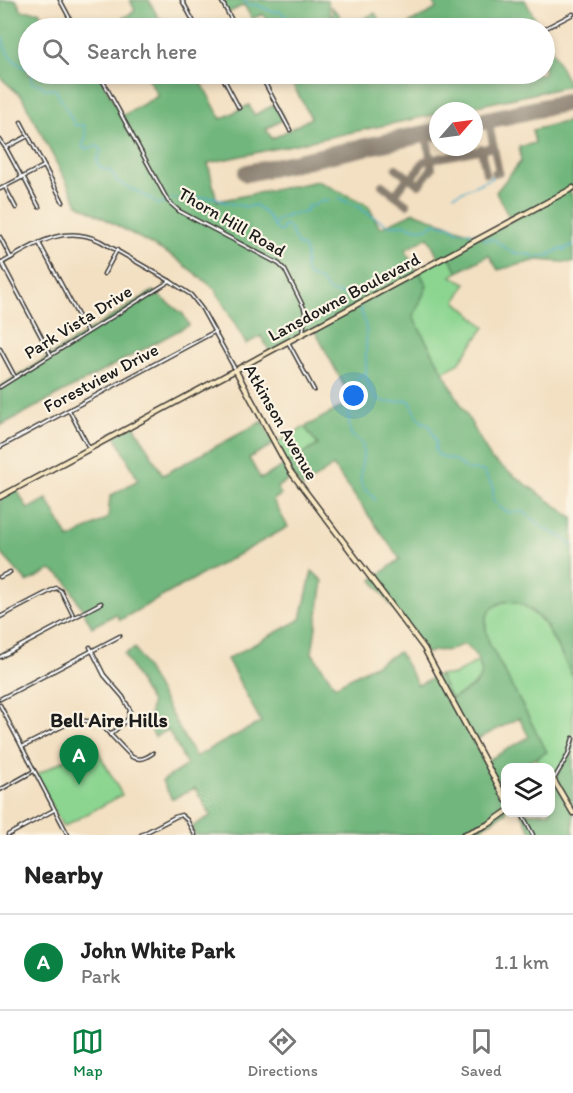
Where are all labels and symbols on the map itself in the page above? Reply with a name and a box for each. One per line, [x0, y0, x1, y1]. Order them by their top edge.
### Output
north arrow [429, 102, 483, 156]
street label: Thorn Hill Road [174, 182, 290, 262]
street label: Lansdowne Boulevard [264, 248, 424, 346]
street label: Park Vista Drive [20, 280, 136, 364]
street label: Forestview Drive [40, 339, 162, 417]
street label: Atkinson Avenue [239, 360, 323, 484]
your location [339, 381, 368, 410]
district label: Bell Aire Hills [50, 708, 168, 732]
pin: A [60, 736, 98, 785]

